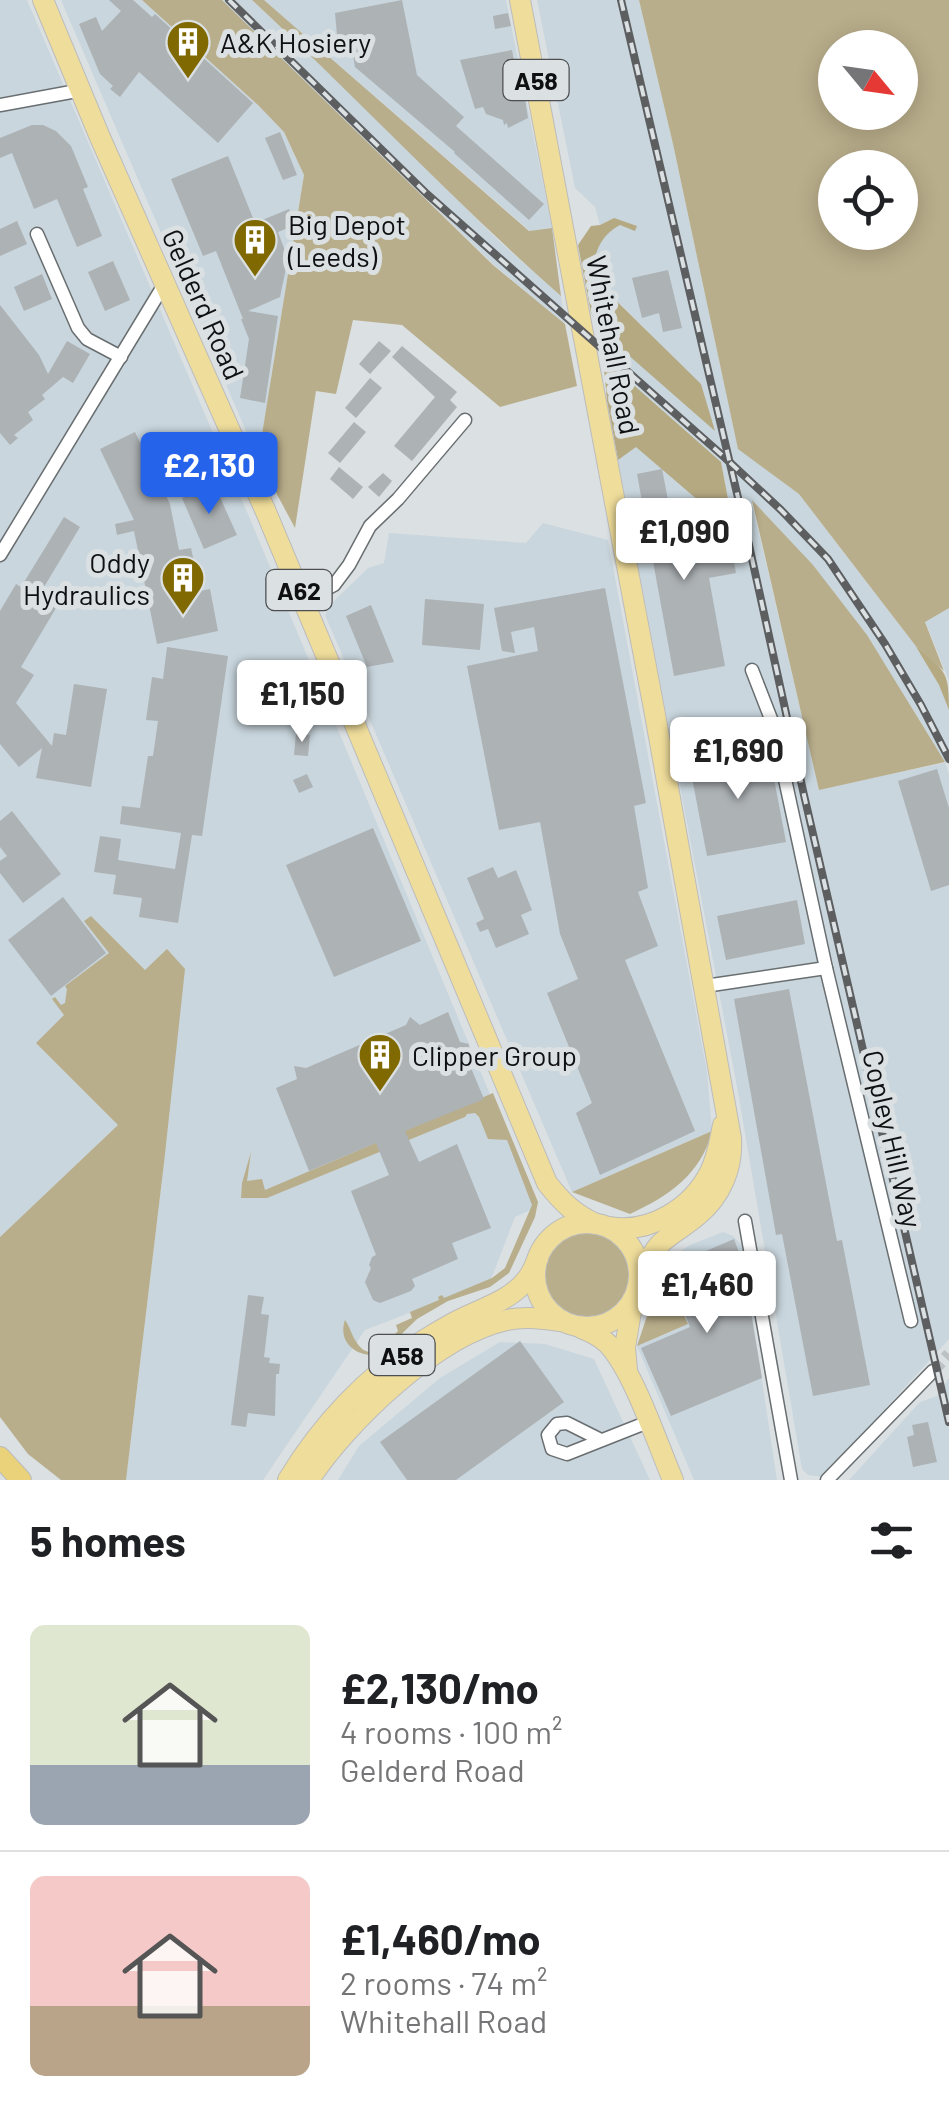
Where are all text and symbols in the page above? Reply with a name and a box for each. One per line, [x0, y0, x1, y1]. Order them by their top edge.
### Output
building icon: A&K Hosiery [165, 19, 211, 80]
place label: A&K Hosiery [220, 25, 371, 59]
north arrow [818, 30, 918, 130]
map controls [818, 30, 918, 250]
road number: A58 [504, 60, 568, 100]
button: locate [818, 150, 918, 250]
place label: Big Depot (Leeds) [287, 207, 406, 273]
building icon: Big Depot (Leeds) [232, 217, 278, 278]
street label: Gelderd Road [156, 223, 252, 385]
street label: Whitehall Road [580, 253, 648, 437]
pin: £2,130 [128, 432, 290, 517]
text: £2,130 [163, 445, 255, 483]
pin: £1,090 [603, 498, 765, 583]
text: £1,090 [638, 511, 730, 549]
place label: Oddy Hydraulics [23, 545, 150, 611]
building icon: Oddy Hydraulics [160, 555, 206, 616]
road number: A62 [266, 570, 332, 610]
pin: £1,150 [221, 660, 383, 745]
text: £1,150 [259, 673, 345, 711]
pin: £1,690 [657, 717, 819, 802]
text: £1,690 [692, 730, 784, 768]
building icon: Clipper Group [357, 1032, 403, 1093]
place label: Clipper Group [412, 1038, 577, 1072]
street label: Copley Hill Way [856, 1047, 930, 1231]
pin: £1,460 [626, 1251, 788, 1336]
text: £1,460 [660, 1264, 754, 1302]
road number: A58 [370, 1335, 434, 1375]
icon: filters [864, 1513, 919, 1568]
text: 5 homes [30, 1515, 186, 1565]
text: £2,130/mo [340, 1662, 539, 1712]
icon: home [110, 1665, 230, 1785]
text: 4 rooms · 100 m² [340, 1712, 562, 1750]
text: Gelderd Road [340, 1750, 525, 1788]
text: £1,460/mo [340, 1913, 541, 1963]
icon: home [110, 1916, 230, 2036]
text: 2 rooms · 74 m² [340, 1963, 547, 2001]
text: Whitehall Road [340, 2001, 547, 2039]

